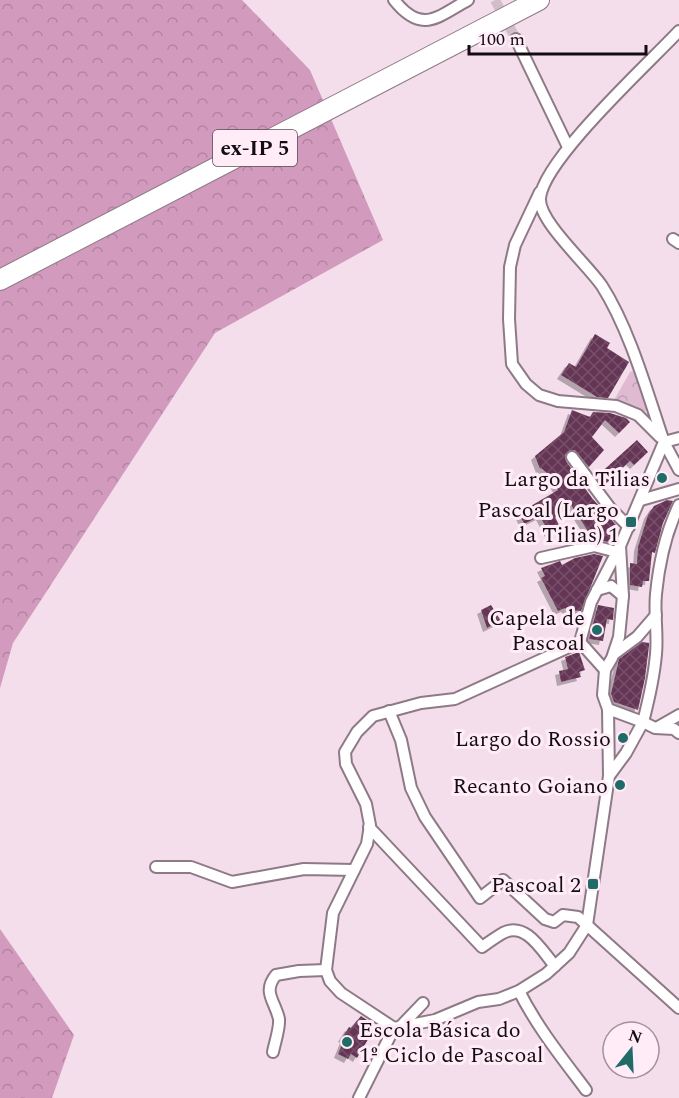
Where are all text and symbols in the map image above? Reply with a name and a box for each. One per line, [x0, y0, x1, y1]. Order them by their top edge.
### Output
scale bar [469, 18, 646, 56]
text: 100 m [478, 26, 525, 53]
road number: ex-IP 5 [213, 130, 297, 166]
place label: Largo da Tilias [504, 463, 650, 496]
marker: Largo da Tilias [655, 471, 669, 485]
place label: Pascoal (Largo da Tilias) 1 [477, 494, 619, 552]
marker: Pascoal (Largo da Tilias) 1 [624, 515, 638, 529]
place label: Capela de Pascoal [489, 602, 585, 660]
marker: Capela de Pascoal [590, 623, 604, 637]
place label: Largo do Rossio [455, 723, 611, 756]
marker: Largo do Rossio [616, 731, 630, 745]
place label: Recanto Goiano [452, 770, 608, 803]
marker: Recanto Goiano [613, 778, 627, 792]
place label: Pascoal 2 [491, 869, 581, 902]
marker: Pascoal 2 [586, 877, 600, 891]
place label: Escola Básica do 1º Ciclo de Pascoal [359, 1014, 544, 1072]
north arrow [601, 1020, 661, 1080]
text: N [625, 1023, 645, 1050]
marker: Escola Básica do 1º Ciclo de Pascoal [340, 1035, 354, 1049]

